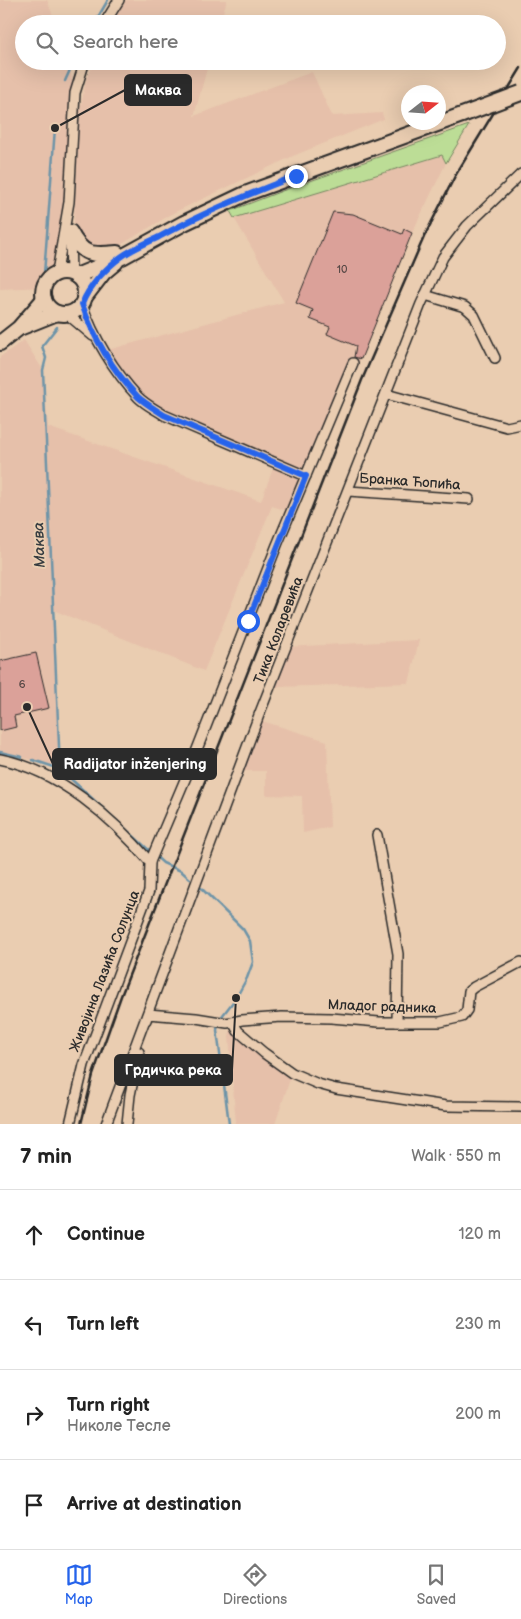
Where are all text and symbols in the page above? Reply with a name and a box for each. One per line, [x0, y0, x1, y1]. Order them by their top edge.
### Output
search box [15, 15, 506, 70]
icon: search [33, 29, 61, 57]
text: Search here [73, 31, 178, 54]
callout: Маква [125, 75, 191, 105]
text: Маква [135, 81, 181, 100]
north arrow [401, 85, 446, 130]
route end [285, 165, 308, 188]
house number: 10 [337, 263, 348, 276]
street label: Бранка Ћопића [359, 469, 462, 494]
water label: Маква [29, 521, 50, 568]
street label: Тика Коларевића [250, 573, 307, 686]
route start [237, 610, 260, 633]
house number: 6 [19, 678, 26, 691]
callout: Radijator inženjering [53, 749, 216, 779]
text: Radijator inženjering [64, 755, 206, 774]
street label: Живојина Лазића Солунца [66, 887, 143, 1054]
street label: Младог радника [327, 996, 437, 1017]
callout: Грдичка река [115, 1055, 232, 1085]
text: Грдичка река [124, 1061, 222, 1080]
text: 7 min [20, 1144, 72, 1169]
text: Walk · 550 m [411, 1147, 501, 1166]
icon: ahead [20, 1221, 48, 1249]
text: Continue [67, 1223, 145, 1246]
text: 120 m [458, 1225, 501, 1244]
icon: left [20, 1311, 48, 1339]
text: Turn left [67, 1313, 139, 1336]
text: 230 m [455, 1315, 501, 1334]
text: Turn right [67, 1394, 150, 1417]
icon: right [20, 1401, 48, 1429]
text: 200 m [455, 1405, 501, 1424]
text: Николе Тесле [67, 1417, 171, 1436]
icon: arrive [20, 1491, 48, 1519]
text: Arrive at destination [67, 1493, 242, 1516]
tab: Map [65, 1561, 93, 1608]
tab: Directions [223, 1561, 287, 1608]
tab: Saved [417, 1561, 456, 1608]

